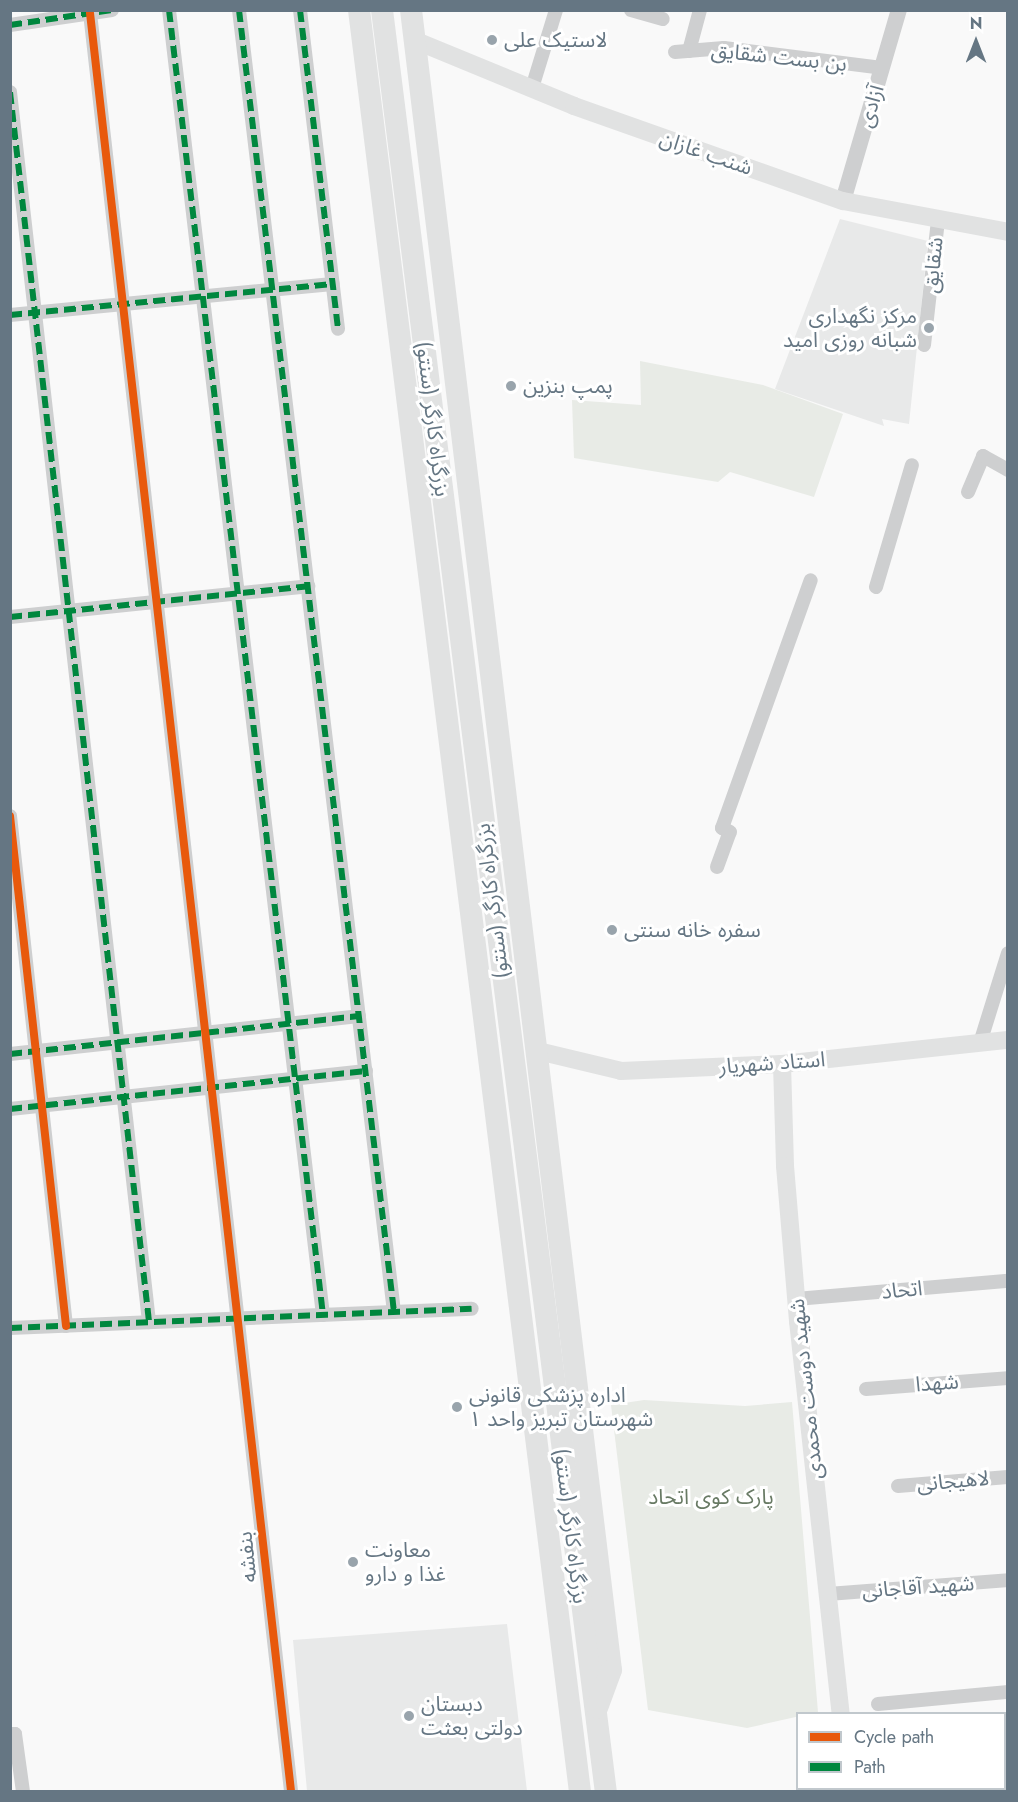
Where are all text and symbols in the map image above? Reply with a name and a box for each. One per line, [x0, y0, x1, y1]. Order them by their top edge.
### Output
north arrow [946, 12, 1006, 72]
text: N [970, 12, 982, 35]
place label: لاستیک علی [504, 27, 607, 53]
marker: لاستیک علی [485, 33, 499, 47]
street label: بن بست شقایق [710, 37, 848, 77]
street label: آزادی [853, 82, 889, 130]
street label: شنب غازان [656, 125, 756, 181]
street label: شقایق [918, 236, 948, 294]
place label: مرکز نگهداری شبانه روزی امید [783, 303, 917, 353]
marker: مرکز نگهداری شبانه روزی امید [922, 321, 936, 335]
street label: بزرگراه کارگر (سنتو) [411, 340, 455, 498]
place label: پمپ بنزین [523, 373, 613, 399]
marker: پمپ بنزین [504, 379, 518, 393]
street label: بزرگراه کارگر (سنتو) [470, 822, 514, 980]
place label: سفره خانه سنتی [624, 917, 761, 943]
marker: سفره خانه سنتی [605, 923, 619, 937]
street label: استاد شهریار [718, 1047, 826, 1079]
street label: اتحاد [881, 1276, 923, 1304]
street label: شهید دوست محمدی [784, 1298, 828, 1480]
street label: شهدا [915, 1369, 959, 1397]
place label: اداره پزشکی قانونی شهرستان تبریز واحد ۱ [469, 1382, 653, 1432]
marker: اداره پزشکی قانونی شهرستان تبریز واحد ۱ [450, 1400, 464, 1414]
street label: بزرگراه کارگر (سنتو) [549, 1447, 593, 1605]
street label: لاهیجانی [916, 1465, 990, 1497]
park label: پارک کوی اتحاد [648, 1484, 774, 1510]
street label: بنفشه [232, 1530, 262, 1584]
place label: معاونت غذا و دارو [365, 1537, 446, 1587]
marker: معاونت غذا و دارو [346, 1555, 360, 1569]
street label: شهید آقاجانی [861, 1571, 975, 1603]
place label: دبستان دولتی بعثت [421, 1691, 523, 1741]
marker: دبستان دولتی بعثت [402, 1709, 416, 1723]
legend [796, 1712, 1006, 1790]
text: Cycle path [854, 1724, 934, 1750]
text: Path [854, 1754, 886, 1780]

